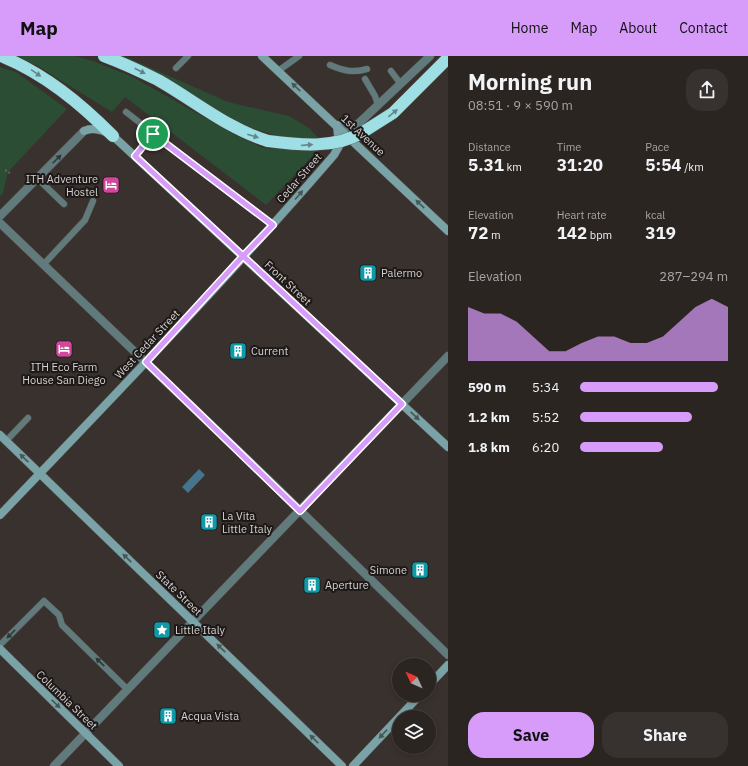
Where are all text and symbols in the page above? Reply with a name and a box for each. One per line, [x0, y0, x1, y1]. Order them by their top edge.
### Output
text: Map [20, 16, 58, 40]
text: Home [511, 19, 548, 37]
text: Map [570, 19, 597, 37]
text: About [619, 19, 657, 37]
text: Contact [679, 19, 728, 37]
text: Morning run [468, 67, 592, 96]
one-way arrow [134, 68, 146, 75]
one-way arrow [31, 69, 41, 77]
button: share [686, 69, 728, 111]
one-way arrow [291, 83, 301, 92]
text: 08:51 · 9 × 590 m [468, 97, 573, 114]
one-way arrow [387, 108, 398, 117]
street label: 1st Avenue [338, 111, 388, 159]
pin [136, 117, 170, 151]
icon: arrive [142, 123, 164, 145]
one-way arrow [247, 133, 259, 139]
text: Distance [468, 140, 511, 154]
text: Time [557, 140, 581, 154]
text: Pace [645, 140, 669, 154]
one-way arrow [301, 142, 313, 148]
street label: Cedar Street [273, 150, 325, 206]
one-way arrow [52, 154, 62, 163]
text: 5.31 [468, 154, 504, 176]
text: 31:20 [557, 154, 603, 176]
text: 5:54 [645, 154, 682, 176]
text: km [504, 160, 522, 174]
text: /km [682, 160, 704, 174]
place label: ITH Adventure Hostel [26, 172, 98, 199]
hotel icon: ITH Adventure Hostel [101, 175, 121, 195]
one-way arrow [295, 190, 304, 201]
one-way arrow [415, 199, 425, 209]
text: Elevation [468, 208, 514, 222]
text: Heart rate [557, 208, 607, 222]
text: kcal [645, 208, 665, 222]
text: 72 [468, 222, 488, 244]
text: 142 [557, 222, 587, 244]
text: 319 [645, 222, 676, 244]
text: m [488, 228, 501, 242]
text: bpm [587, 228, 612, 242]
street label: Front Street [262, 258, 314, 308]
building icon: Palermo [358, 263, 378, 283]
place label: Palermo [381, 266, 422, 280]
text: Elevation [468, 268, 522, 285]
text: 287–294 m [659, 268, 728, 285]
street label: West Cedar Street [111, 306, 183, 381]
hotel icon: ITH Eco Farm House San Diego [54, 339, 74, 359]
building icon: Current [228, 341, 248, 361]
place label: Current [251, 344, 288, 358]
place label: ITH Eco Farm House San Diego [22, 360, 106, 387]
text: 590 m [468, 379, 506, 396]
text: 5:34 [532, 379, 559, 396]
text: 1.2 km [468, 409, 510, 426]
text: 5:52 [532, 409, 559, 426]
one-way arrow [410, 411, 420, 420]
text: 1.8 km [468, 439, 510, 456]
text: 6:20 [532, 439, 559, 456]
one-way arrow [19, 453, 29, 463]
place label: La Vita Little Italy [222, 509, 273, 536]
building icon: La Vita Little Italy [199, 512, 219, 532]
one-way arrow [122, 553, 132, 563]
building icon: Simone [410, 560, 430, 580]
place label: Simone [370, 563, 407, 577]
street label: State Street [153, 568, 205, 619]
building icon: Aperture [302, 575, 322, 595]
place label: Aperture [325, 578, 369, 592]
place icon: Little Italy [152, 620, 172, 640]
place label: Little Italy [175, 623, 226, 637]
one-way arrow [6, 629, 16, 639]
one-way arrow [215, 644, 226, 653]
one-way arrow [95, 657, 105, 667]
north arrow [392, 658, 436, 702]
map controls [392, 658, 436, 754]
street label: Columbia Street [34, 667, 101, 733]
one-way arrow [51, 699, 61, 708]
building icon: Acqua Vista [158, 706, 178, 726]
place label: Acqua Vista [181, 709, 239, 723]
button: layers [392, 710, 436, 754]
button: Save [468, 712, 594, 758]
button: Share [602, 712, 728, 758]
one-way arrow [379, 728, 388, 739]
one-way arrow [309, 734, 319, 744]

